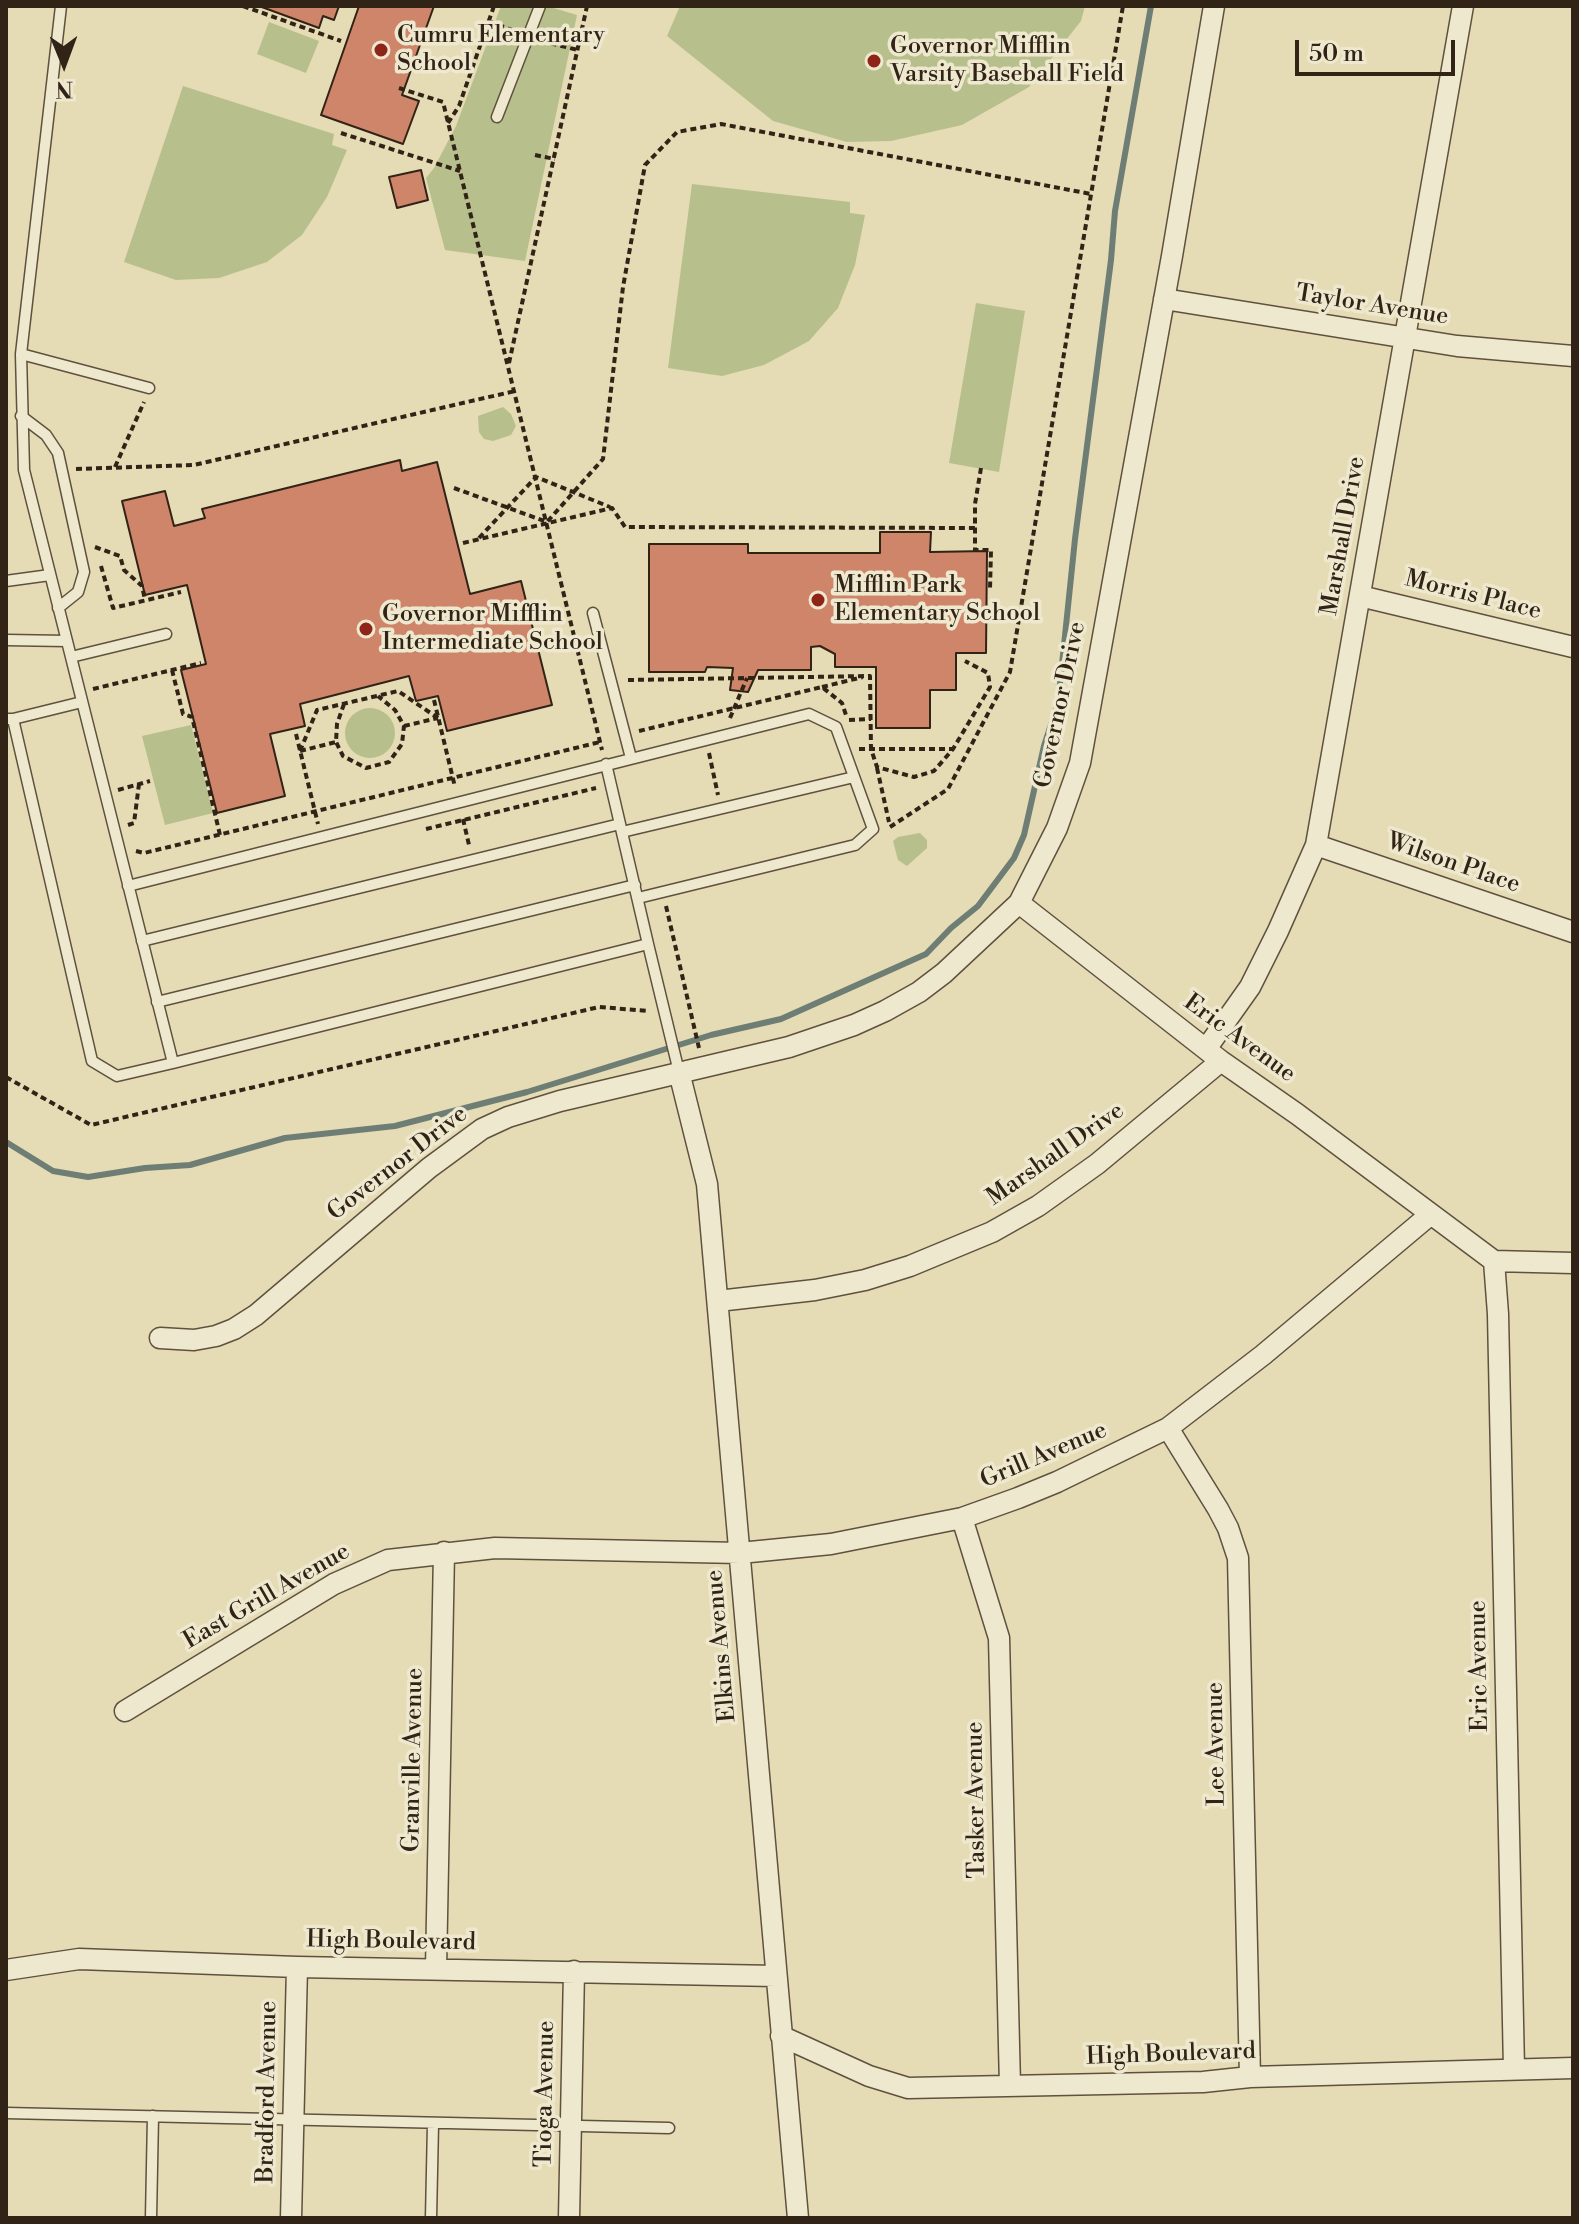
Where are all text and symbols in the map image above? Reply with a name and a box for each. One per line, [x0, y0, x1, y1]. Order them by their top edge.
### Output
place label: Cumru Elementary School [397, 22, 605, 78]
north arrow [24, 24, 104, 104]
scale bar [1299, 24, 1459, 74]
place label: Governor Mifflin Varsity Baseball Field [890, 33, 1124, 89]
text: 50 m [1309, 39, 1364, 69]
marker: Cumru Elementary School [372, 41, 390, 59]
marker: Governor Mifflin Varsity Baseball Field [865, 52, 883, 70]
text: N [55, 75, 73, 102]
street label: Taylor Avenue [1294, 280, 1450, 332]
street label: Marshall Drive [1316, 454, 1372, 618]
street label: Morris Place [1402, 565, 1544, 627]
place label: Mifflin Park Elementary School [834, 572, 1040, 628]
marker: Mifflin Park Elementary School [809, 591, 827, 609]
place label: Governor Mifflin Intermediate School [382, 601, 603, 657]
street label: Governor Drive [1029, 619, 1093, 791]
marker: Governor Mifflin Intermediate School [357, 620, 375, 638]
street label: Wilson Place [1383, 828, 1523, 900]
street label: Eric Avenue [1177, 989, 1301, 1089]
street label: Marshall Drive [982, 1097, 1130, 1213]
street label: Governor Drive [322, 1101, 474, 1227]
street label: Grill Avenue [976, 1416, 1112, 1496]
street label: East Grill Avenue [179, 1538, 355, 1656]
street label: Elkins Avenue [701, 1569, 743, 1723]
street label: Eric Avenue [1464, 1600, 1496, 1732]
street label: Granville Avenue [398, 1668, 430, 1852]
street label: Lee Avenue [1202, 1682, 1232, 1806]
street label: Tasker Avenue [961, 1721, 993, 1879]
street label: High Boulevard [306, 1926, 476, 1958]
street label: Bradford Avenue [252, 2001, 284, 2183]
street label: Tioga Avenue [530, 2020, 562, 2168]
street label: High Boulevard [1086, 2038, 1256, 2072]

